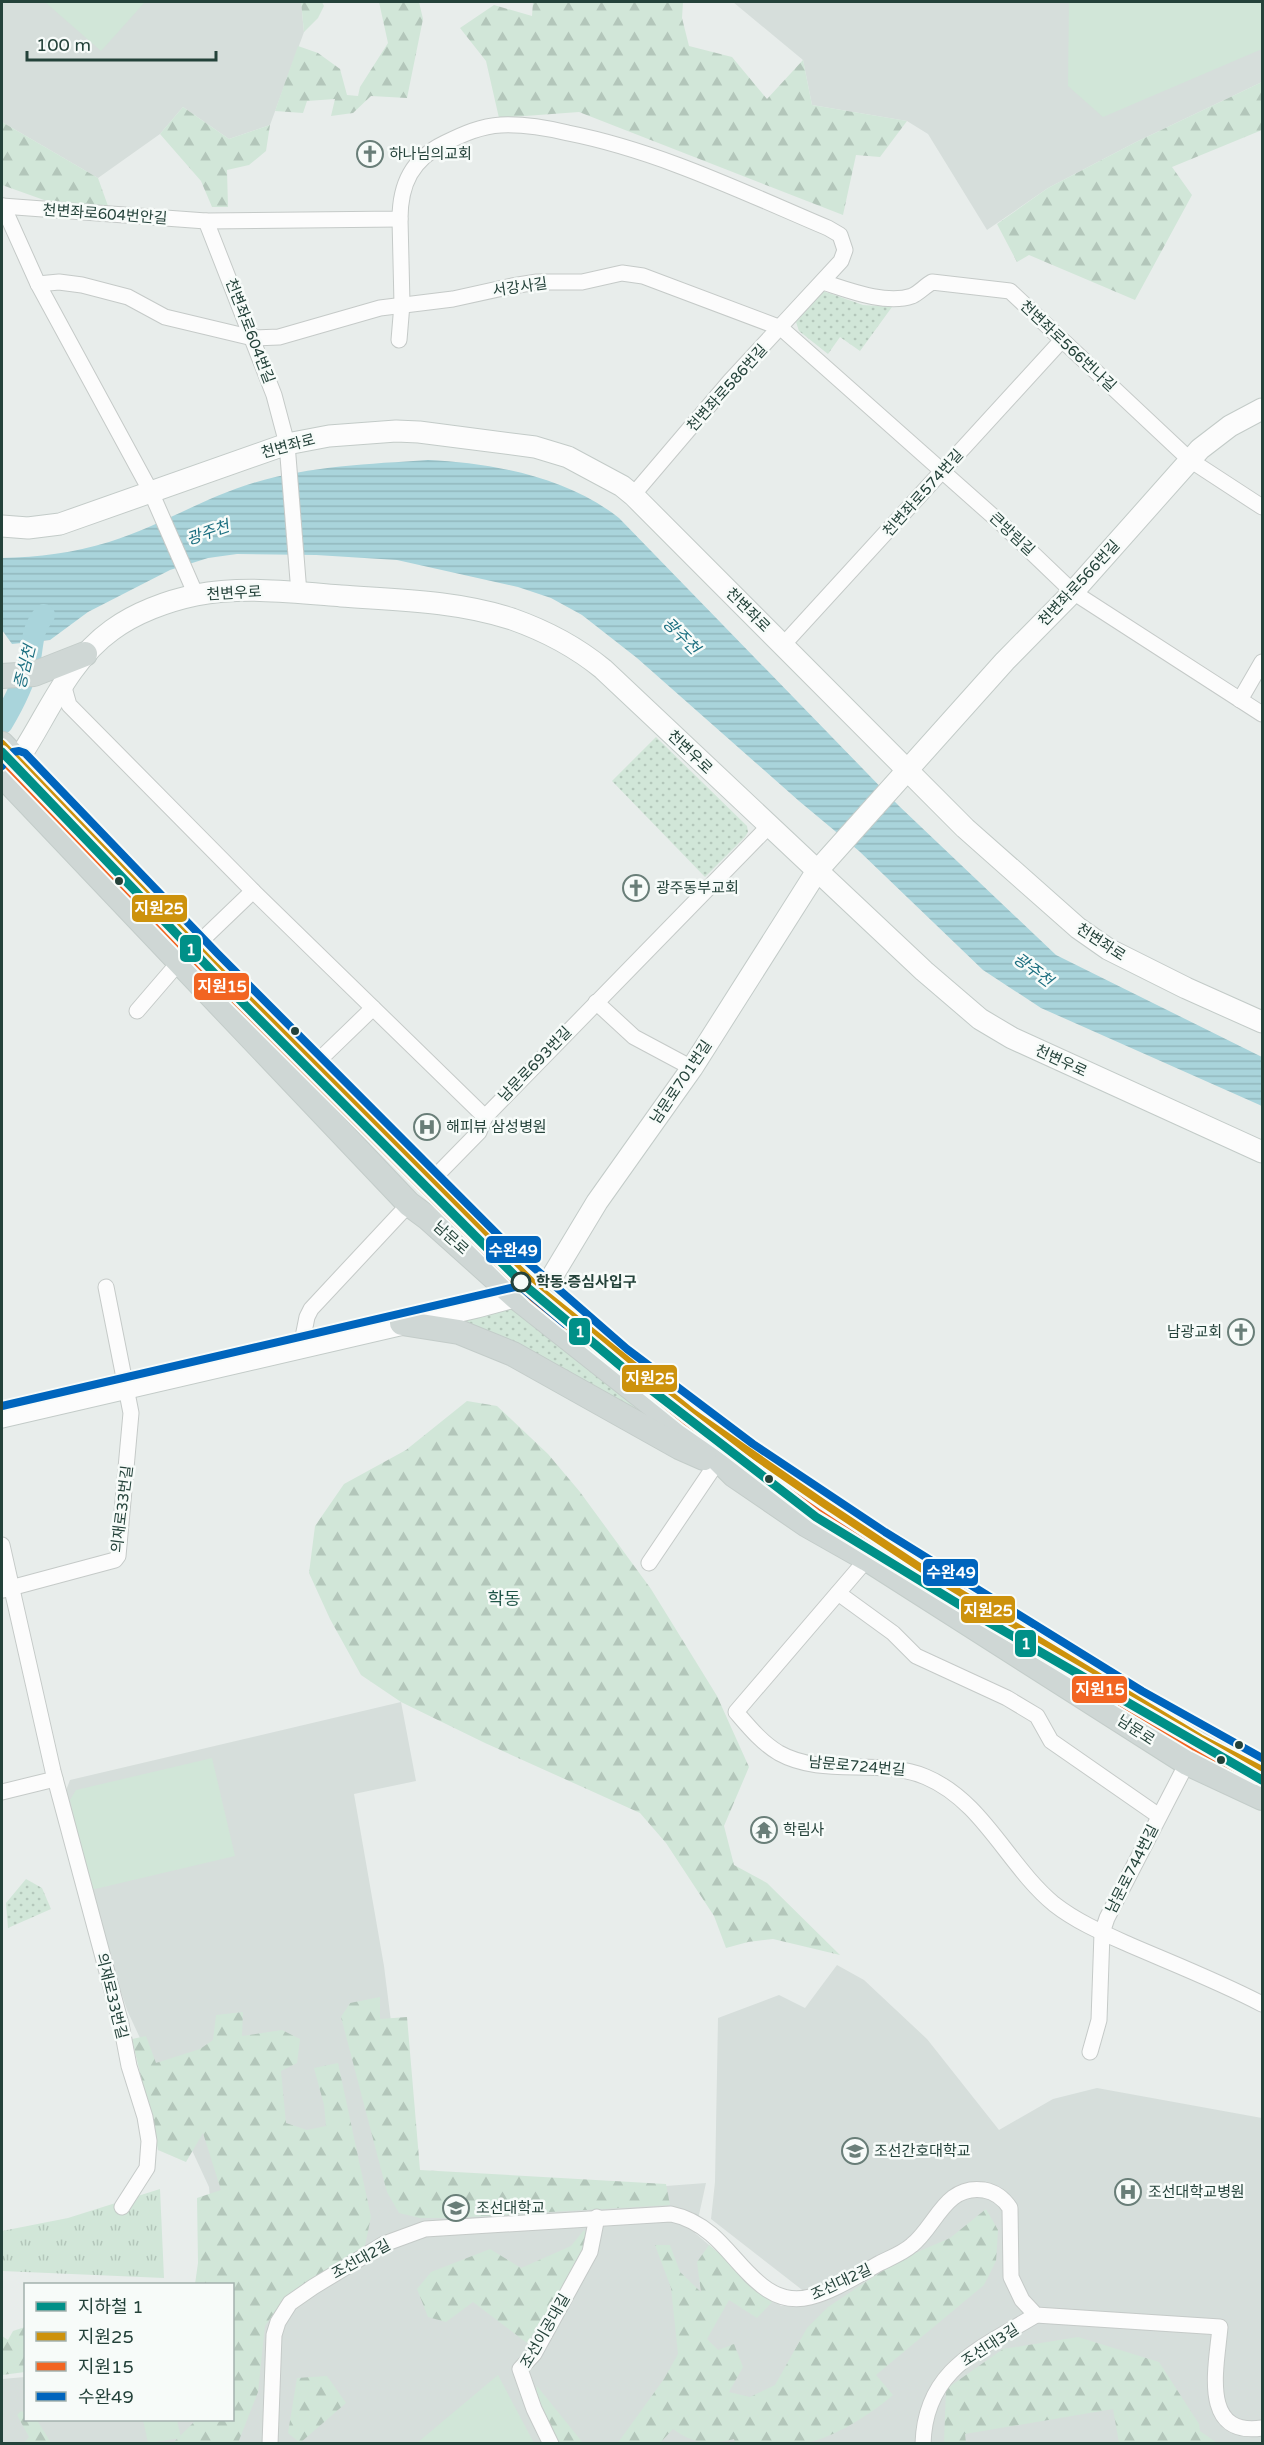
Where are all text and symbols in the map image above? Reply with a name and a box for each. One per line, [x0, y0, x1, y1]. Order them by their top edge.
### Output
scale bar [27, 24, 216, 62]
text: 100 m [36, 34, 91, 56]
church icon: 하나님의교회 [355, 139, 385, 169]
place label: 하나님의교회 [389, 145, 472, 163]
street label: 천변좌로604번안길 [42, 201, 168, 227]
street label: 서강사길 [491, 274, 549, 300]
street label: 천변좌로604번길 [222, 276, 278, 386]
street label: 천변좌로566번나길 [1016, 297, 1120, 395]
street label: 천변좌로586번길 [683, 341, 771, 435]
street label: 천변좌로 [259, 430, 317, 462]
street label: 천변좌로574번길 [879, 446, 967, 540]
street label: 큰방림길 [986, 509, 1038, 559]
water label: 광주천 [184, 516, 234, 550]
street label: 천변좌로566번길 [1035, 536, 1123, 630]
street label: 천변우로 [206, 583, 262, 603]
street label: 천변좌로 [722, 584, 774, 636]
water label: 광주천 [658, 613, 705, 660]
water label: 증심천 [10, 641, 41, 691]
street label: 천변우로 [664, 726, 716, 778]
church icon: 광주동부교회 [621, 873, 651, 903]
unlabelled marker [113, 875, 125, 887]
place label: 광주동부교회 [656, 879, 739, 897]
line badge: 지원25 [131, 894, 188, 923]
text: 지원25 [134, 899, 184, 919]
street label: 천변좌로 [1073, 919, 1129, 965]
line badge: 1 [179, 934, 202, 963]
text: 1 [186, 940, 196, 960]
water label: 광주천 [1009, 949, 1058, 993]
line badge: 지원15 [193, 972, 250, 1001]
text: 지원15 [197, 977, 247, 997]
street label: 남문로693번길 [495, 1023, 575, 1105]
unlabelled marker [289, 1025, 301, 1037]
street label: 남문로701번길 [646, 1037, 716, 1127]
street label: 천변우로 [1032, 1041, 1090, 1081]
hospital icon: 해피뷰 삼성병원 [412, 1112, 442, 1142]
place label: 해피뷰 삼성병원 [446, 1118, 547, 1136]
street label: 남문로 [430, 1217, 472, 1259]
line badge: 수완49 [485, 1235, 542, 1264]
text: 수완49 [488, 1241, 538, 1261]
marker: 학동·증심사입구 [511, 1272, 531, 1292]
place label: 학동·증심사입구 [536, 1273, 637, 1291]
line badge: 1 [568, 1317, 591, 1346]
church icon: 남광교회 [1226, 1317, 1256, 1347]
text: 1 [575, 1322, 585, 1342]
place label: 남광교회 [1167, 1323, 1222, 1341]
line badge: 지원25 [621, 1364, 678, 1393]
text: 지원25 [625, 1369, 675, 1389]
street label: 의재로33번길 [108, 1464, 136, 1554]
unlabelled marker [763, 1473, 775, 1485]
line badge: 수완49 [922, 1558, 979, 1587]
text: 수완49 [926, 1563, 976, 1583]
district label: 학동 [487, 1588, 521, 1610]
line badge: 지원25 [960, 1595, 1016, 1624]
text: 지원25 [963, 1601, 1013, 1621]
line badge: 1 [1014, 1629, 1037, 1658]
text: 1 [1021, 1634, 1031, 1654]
line badge: 지원15 [1071, 1675, 1128, 1704]
text: 지원15 [1075, 1680, 1125, 1700]
street label: 남문로 [1114, 1711, 1158, 1749]
unlabelled marker [1233, 1739, 1245, 1751]
street label: 남문로724번길 [808, 1753, 906, 1779]
unlabelled marker [1215, 1754, 1227, 1766]
temple icon: 학림사 [749, 1815, 779, 1845]
place label: 학림사 [783, 1821, 825, 1839]
street label: 남문로744번길 [1102, 1822, 1162, 1916]
street label: 의재로33번길 [93, 1951, 131, 2041]
school or university icon: 조선간호대학교 [840, 2136, 870, 2166]
place label: 조선간호대학교 [874, 2142, 971, 2160]
hospital icon: 조선대학교병원 [1113, 2177, 1143, 2207]
place label: 조선대학교병원 [1148, 2183, 1245, 2201]
school or university icon: 조선대학교 [441, 2193, 471, 2223]
place label: 조선대학교 [476, 2199, 545, 2217]
street label: 조선대2길 [328, 2235, 394, 2283]
street label: 조선대2길 [808, 2260, 874, 2304]
legend [24, 2283, 234, 2421]
street label: 조선이공대길 [517, 2291, 573, 2371]
text: 지하철 1 [78, 2296, 144, 2318]
street label: 조선대3길 [958, 2320, 1022, 2370]
text: 지원25 [78, 2326, 134, 2348]
text: 지원15 [78, 2356, 134, 2378]
text: 수완49 [78, 2386, 134, 2408]

